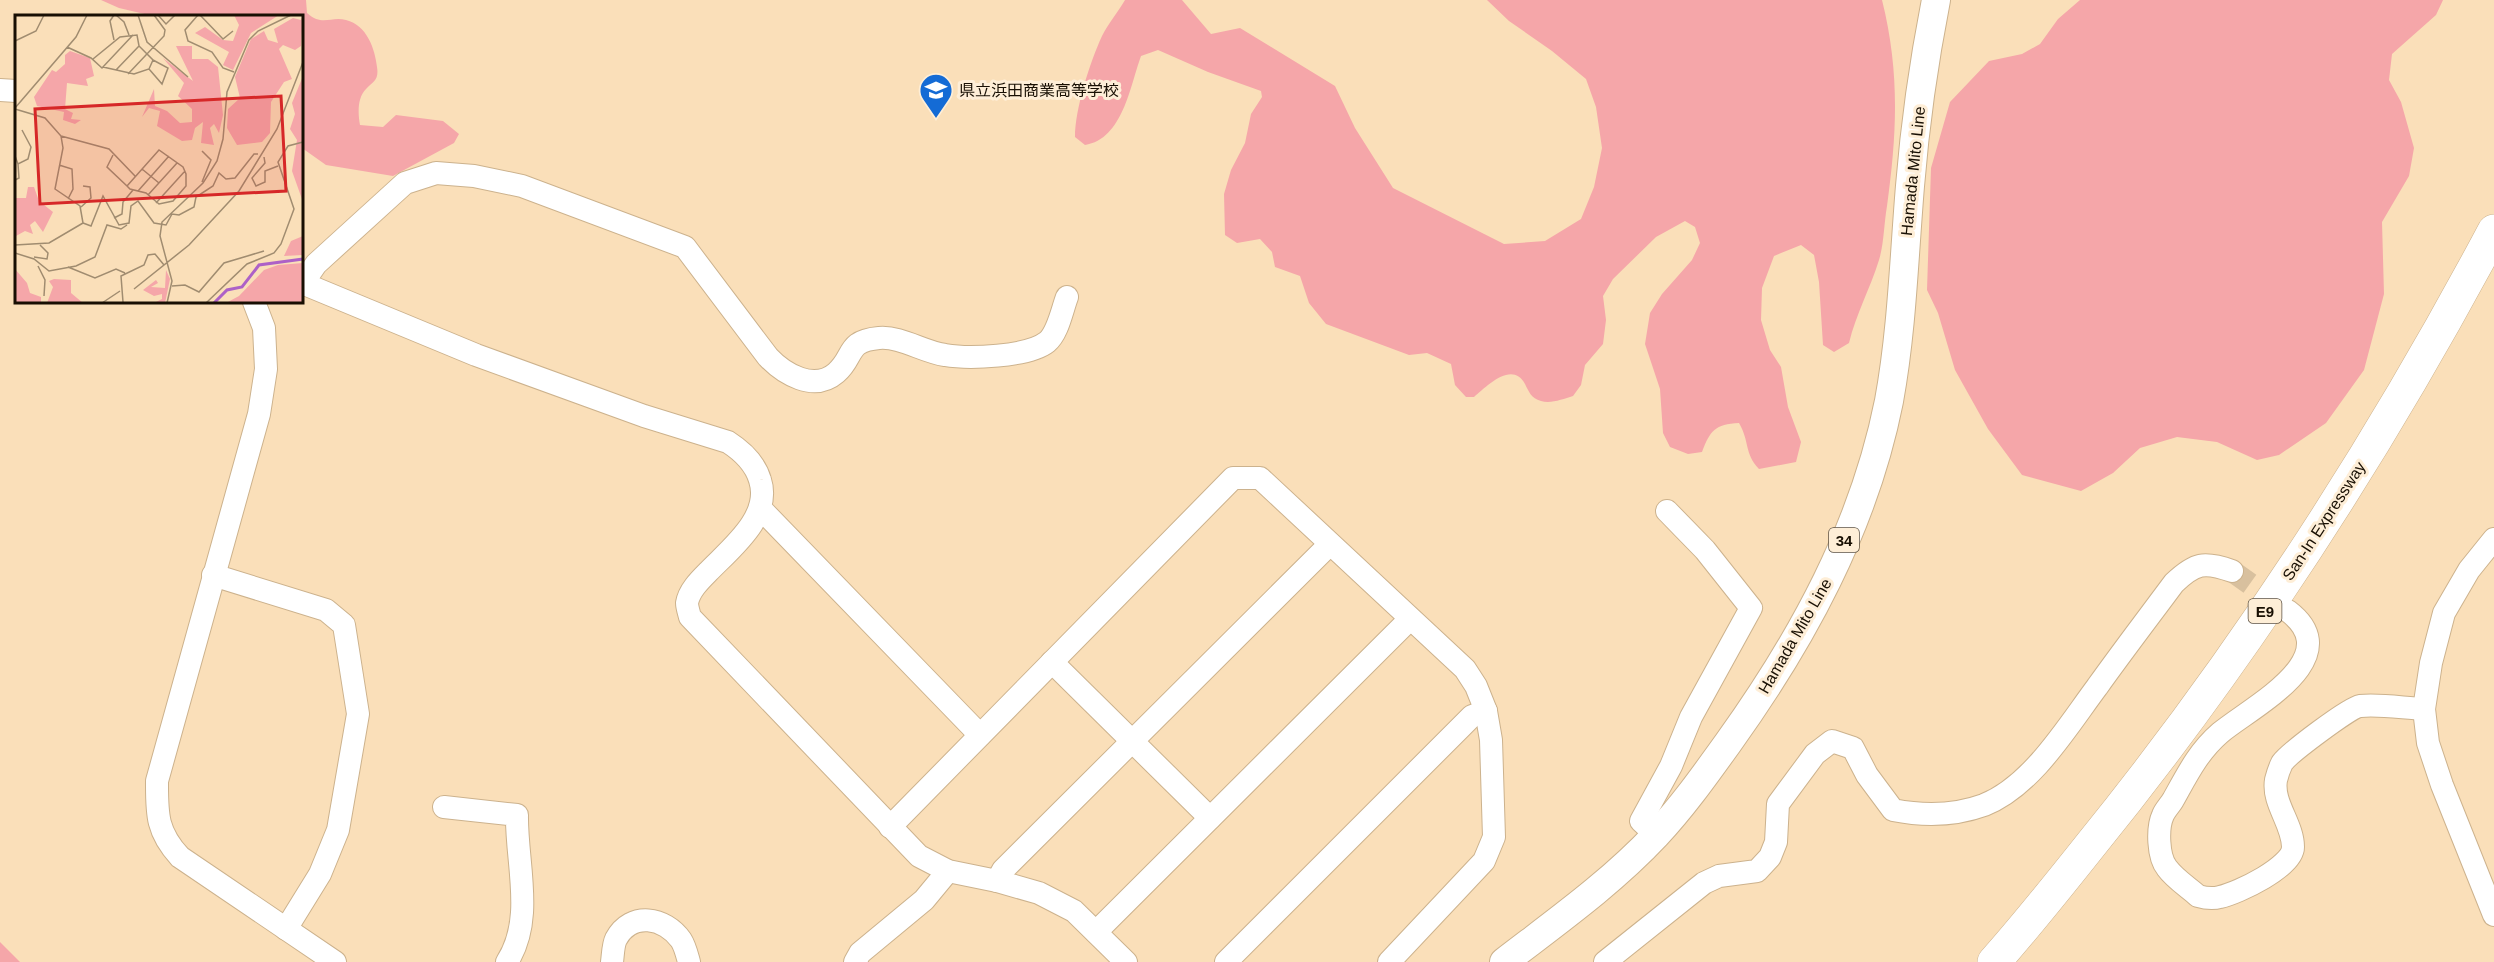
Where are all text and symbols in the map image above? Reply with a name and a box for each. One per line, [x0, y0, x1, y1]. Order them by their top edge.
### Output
inset map [15, 15, 303, 303]
school or university icon: 県立浜田商業高等学校 [918, 72, 954, 119]
place label: 県立浜田商業高等学校 [959, 82, 1119, 99]
street label: Hamada Mito Line [1898, 105, 1928, 236]
street label: San-In Expressway [2279, 459, 2369, 583]
road number: 34 [1829, 528, 1859, 552]
street label: Hamada Mito Line [1755, 575, 1835, 696]
road number: E9 [2248, 599, 2282, 623]

